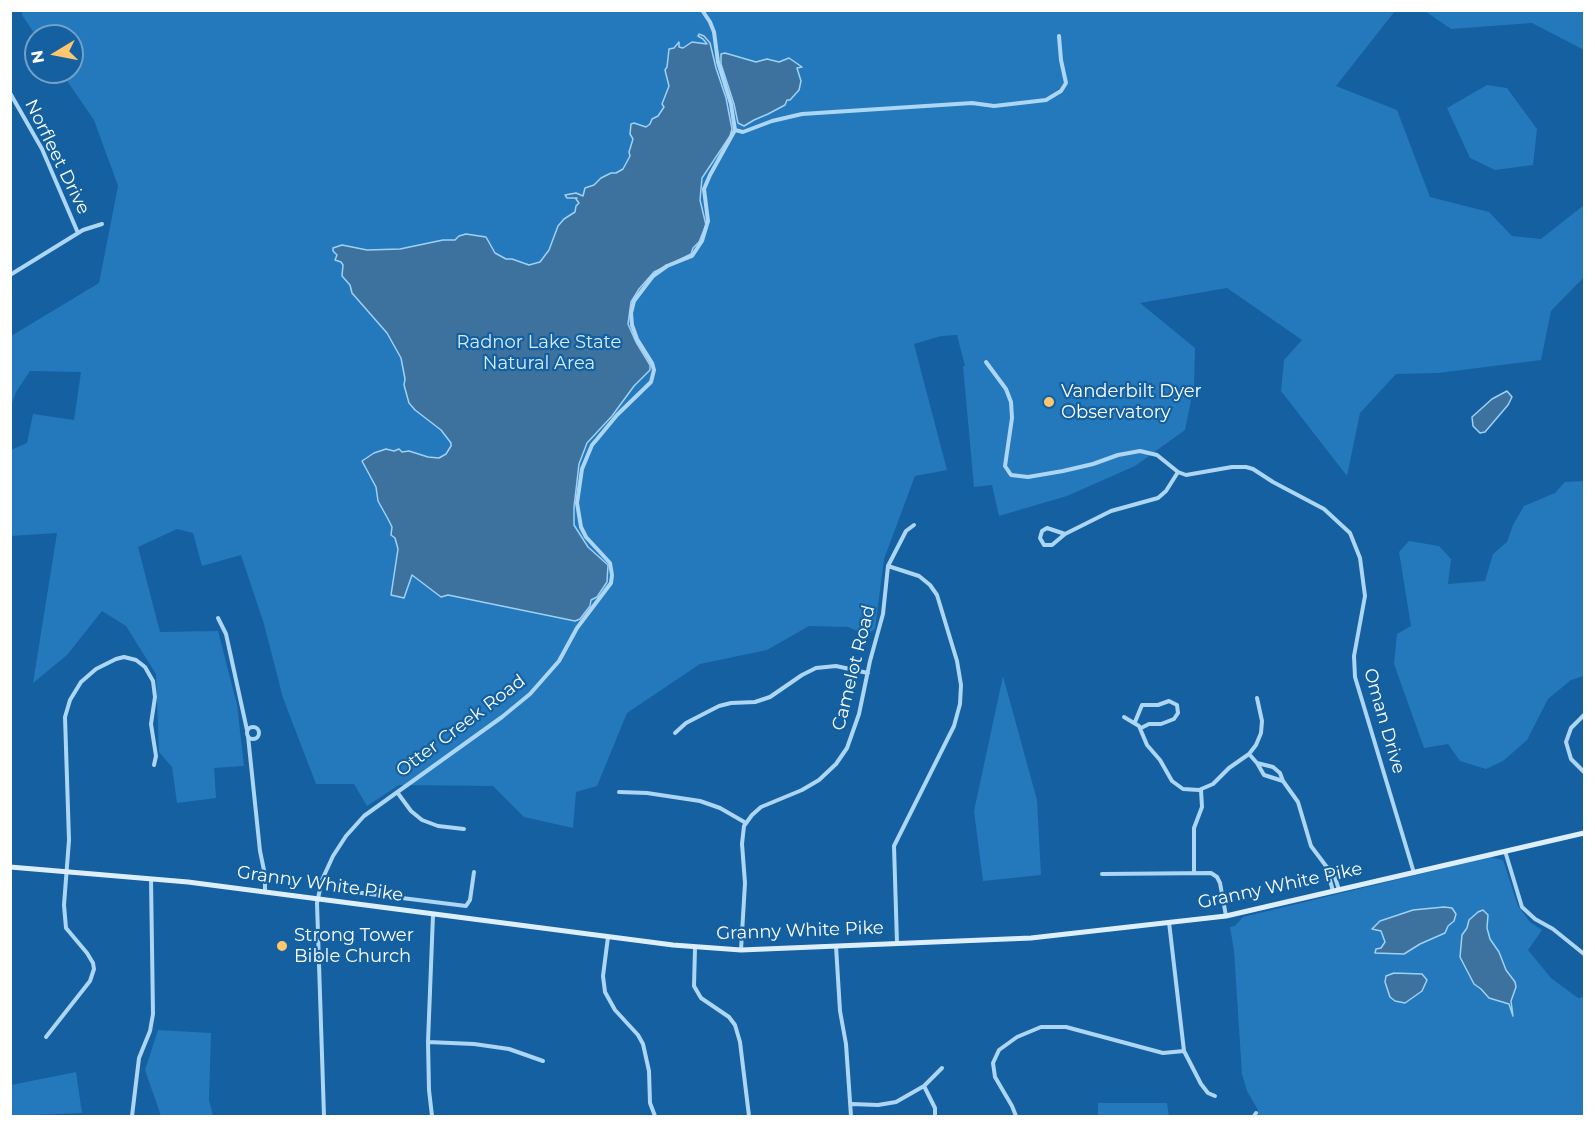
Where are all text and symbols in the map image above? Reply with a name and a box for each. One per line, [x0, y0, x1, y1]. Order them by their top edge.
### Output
north arrow [24, 24, 84, 84]
text: N [27, 49, 48, 65]
street label: Norfleet Drive [20, 96, 94, 218]
park label: Radnor Lake State Natural Area [457, 332, 621, 374]
place label: Vanderbilt Dyer Observatory [1061, 381, 1202, 424]
marker: Vanderbilt Dyer Observatory [1042, 395, 1056, 409]
street label: Camelot Road [828, 603, 880, 733]
street label: Oman Drive [1359, 666, 1409, 776]
street label: Otter Creek Road [392, 670, 530, 782]
street label: Granny White Pike [1196, 858, 1364, 914]
street label: Granny White Pike [236, 862, 404, 906]
street label: Granny White Pike [716, 917, 884, 945]
place label: Strong Tower Bible Church [294, 925, 414, 968]
marker: Strong Tower Bible Church [275, 939, 289, 953]

